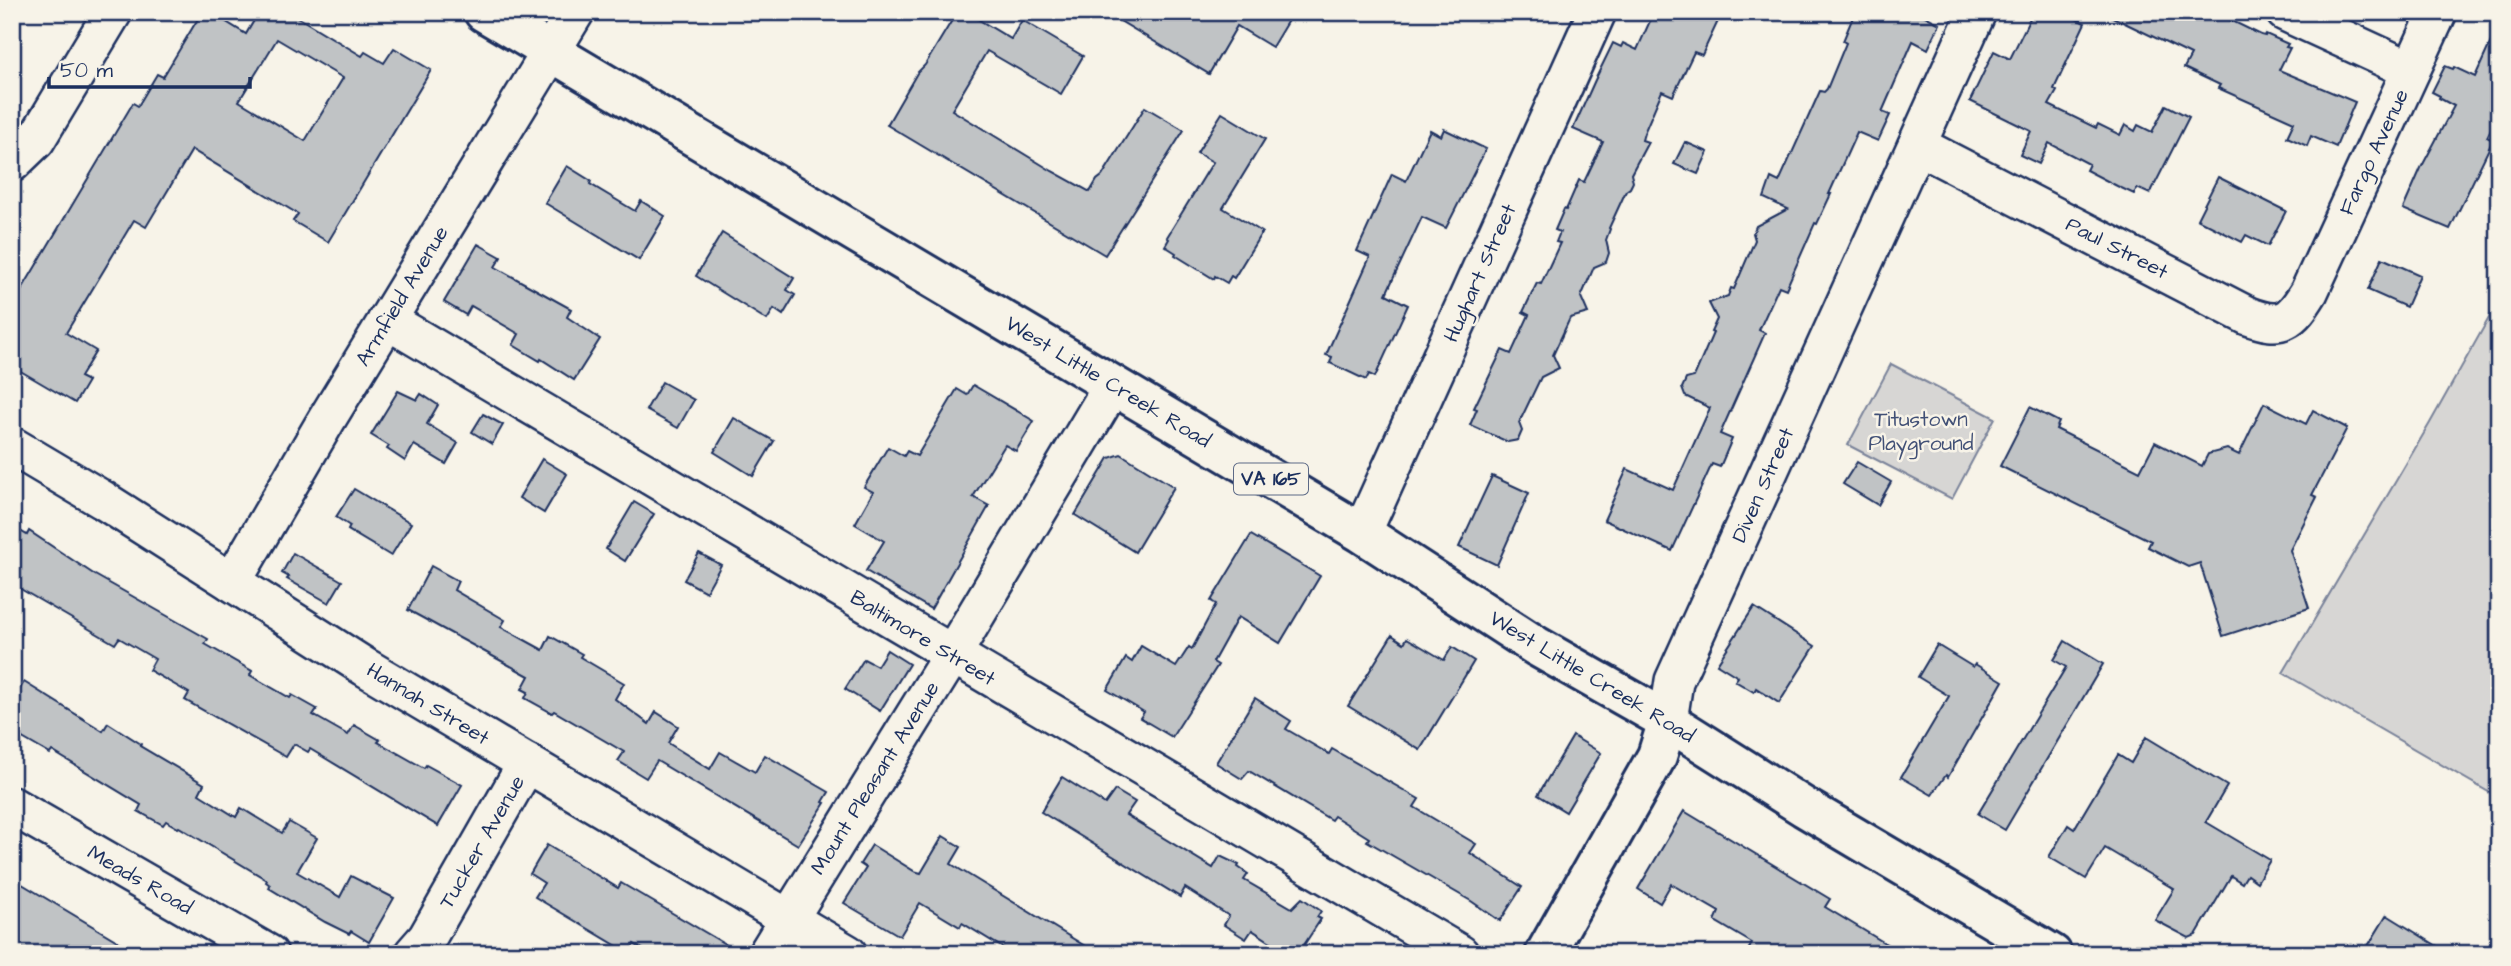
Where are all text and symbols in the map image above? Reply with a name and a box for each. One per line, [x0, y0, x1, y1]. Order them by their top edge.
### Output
scale bar [49, 46, 250, 90]
text: 50 m [60, 56, 114, 85]
street label: Fargo Avenue [2332, 84, 2418, 221]
street label: Hughart Street [1437, 199, 1525, 348]
street label: Paul Street [2061, 210, 2174, 286]
street label: Armfield Avenue [349, 220, 455, 372]
street label: West Little Creek Road [1000, 309, 1216, 455]
park label: Titustown Playground [1868, 405, 1974, 460]
street label: Diven Street [1725, 423, 1801, 547]
road number: VA 165 [1234, 464, 1308, 494]
street label: Baltimore Street [845, 583, 1002, 693]
street label: West Little Creek Road [1484, 604, 1700, 750]
street label: Hannah Street [361, 656, 495, 752]
street label: Mount Pleasant Avenue [804, 676, 946, 880]
street label: Tucker Avenue [432, 770, 532, 914]
street label: Meads Road [82, 838, 198, 922]

